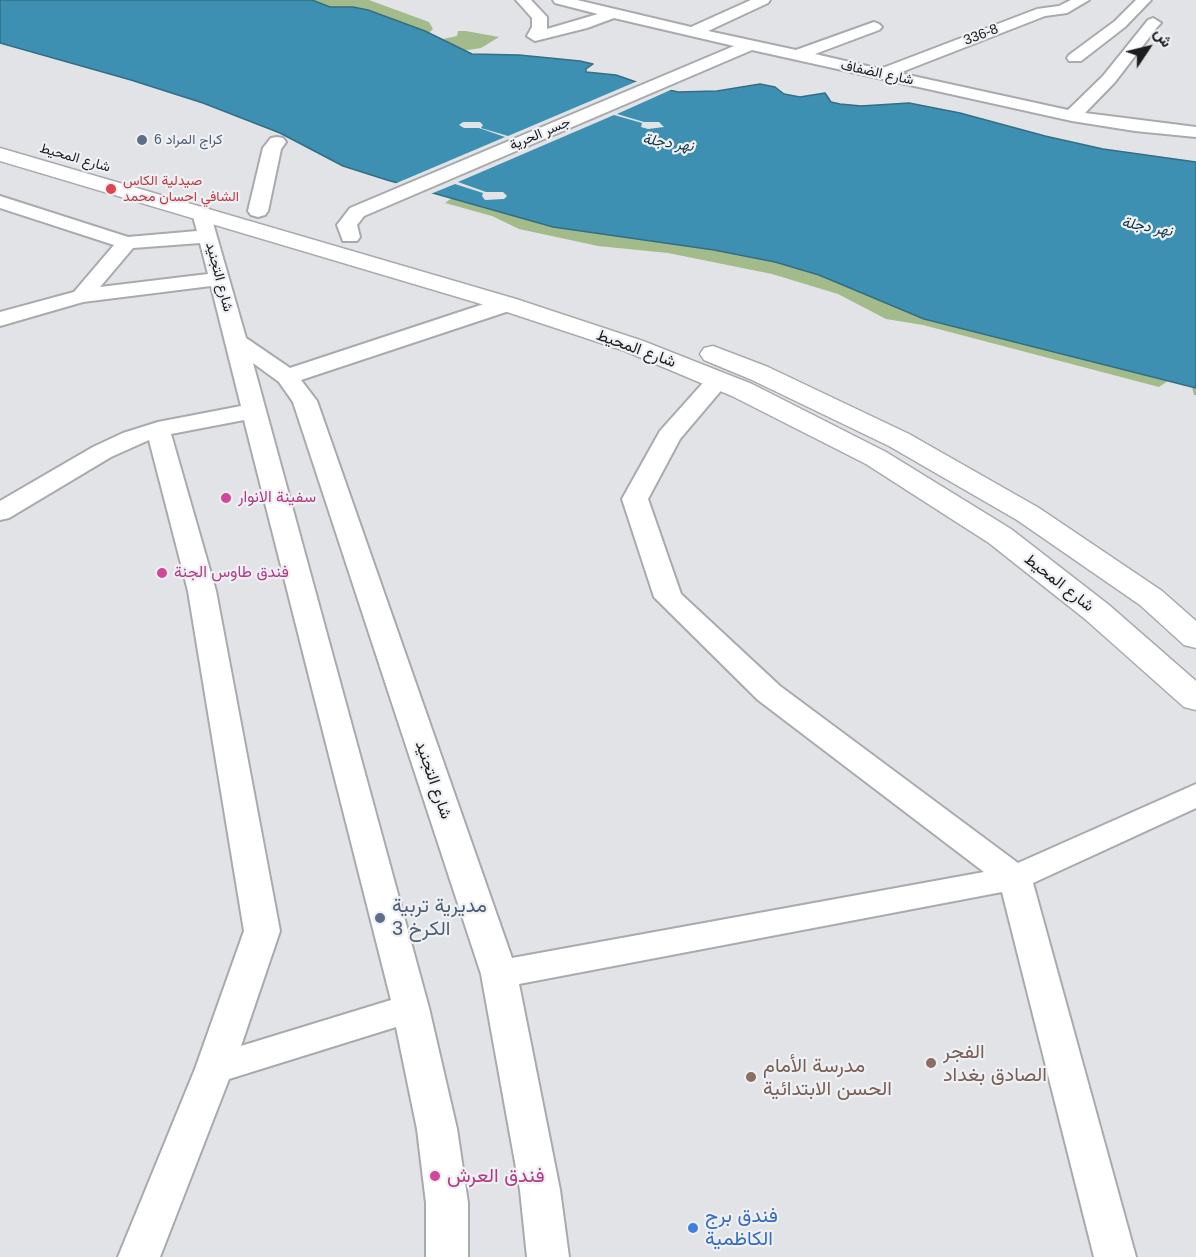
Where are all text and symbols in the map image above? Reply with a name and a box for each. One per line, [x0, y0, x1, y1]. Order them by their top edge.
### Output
north arrow [1118, 18, 1178, 78]
street label: 336-8 [961, 21, 1001, 49]
text: ش [1151, 25, 1176, 50]
street label: شارع الضفاف [839, 57, 915, 89]
street label: جسر الحرية [507, 114, 573, 154]
water label: نهر دجلة [641, 130, 695, 156]
place label: كراج المراد 6 [154, 132, 223, 148]
marker: كراج المراد 6 [135, 133, 149, 147]
street label: شارع المحيط [38, 140, 112, 176]
place label: صيدلية الكاس الشافي احسان محمد [123, 173, 239, 206]
marker: صيدلية الكاس الشافي احسان محمد [104, 182, 118, 196]
water label: نهر دجلة [1120, 213, 1174, 241]
street label: شارع التجنيد [202, 240, 236, 314]
street label: شارع المحيط [594, 326, 678, 372]
place label: سفينة الانوار [238, 488, 316, 508]
marker: سفينة الانوار [219, 491, 233, 505]
street label: شارع المحيط [1020, 550, 1098, 616]
place label: فندق طاوس الجنة [174, 563, 289, 583]
marker: فندق طاوس الجنة [155, 566, 169, 580]
street label: شارع التجنيد [411, 738, 455, 822]
place label: مديرية تربية الكرخ 3 [392, 894, 487, 941]
marker: مديرية تربية الكرخ 3 [373, 911, 387, 925]
place label: الفجر الصادق بغداد [943, 1040, 1047, 1087]
place label: مدرسة الأمام الحسن الابتدائية [763, 1054, 892, 1101]
marker: الفجر الصادق بغداد [924, 1056, 938, 1070]
marker: مدرسة الأمام الحسن الابتدائية [744, 1070, 758, 1084]
place label: فندق العرش [447, 1164, 545, 1188]
marker: فندق العرش [428, 1169, 442, 1183]
place label: فندق برج الكاظمية [705, 1204, 778, 1251]
marker: فندق برج الكاظمية [686, 1221, 700, 1235]

